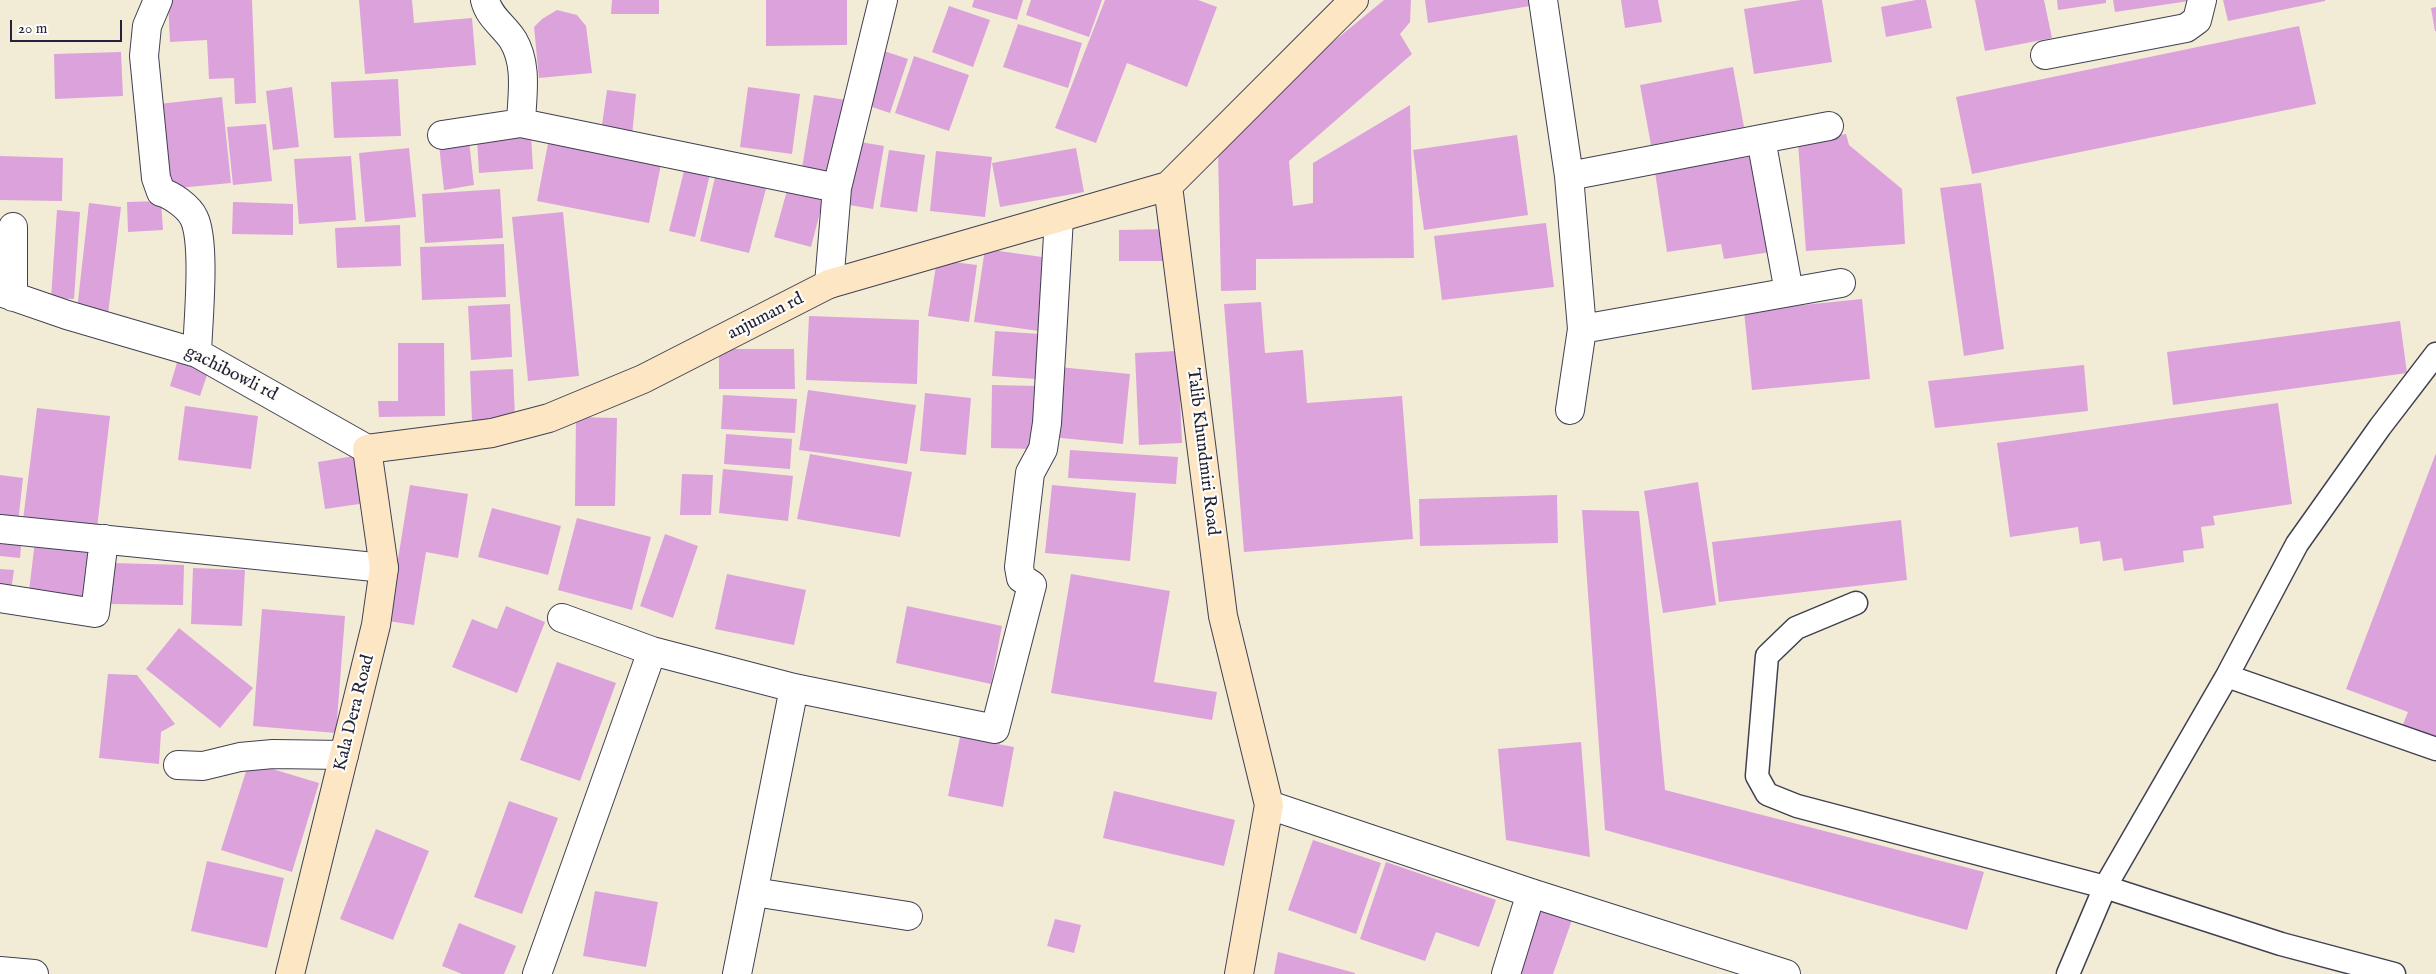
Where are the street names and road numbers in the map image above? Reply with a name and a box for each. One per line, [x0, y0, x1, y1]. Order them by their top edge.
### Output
street label: anjuman rd [724, 289, 808, 345]
street label: gachibowli rd [181, 342, 281, 406]
street label: Talib Khundmiri Road [1181, 367, 1223, 537]
street label: Kala Dera Road [330, 653, 380, 773]

